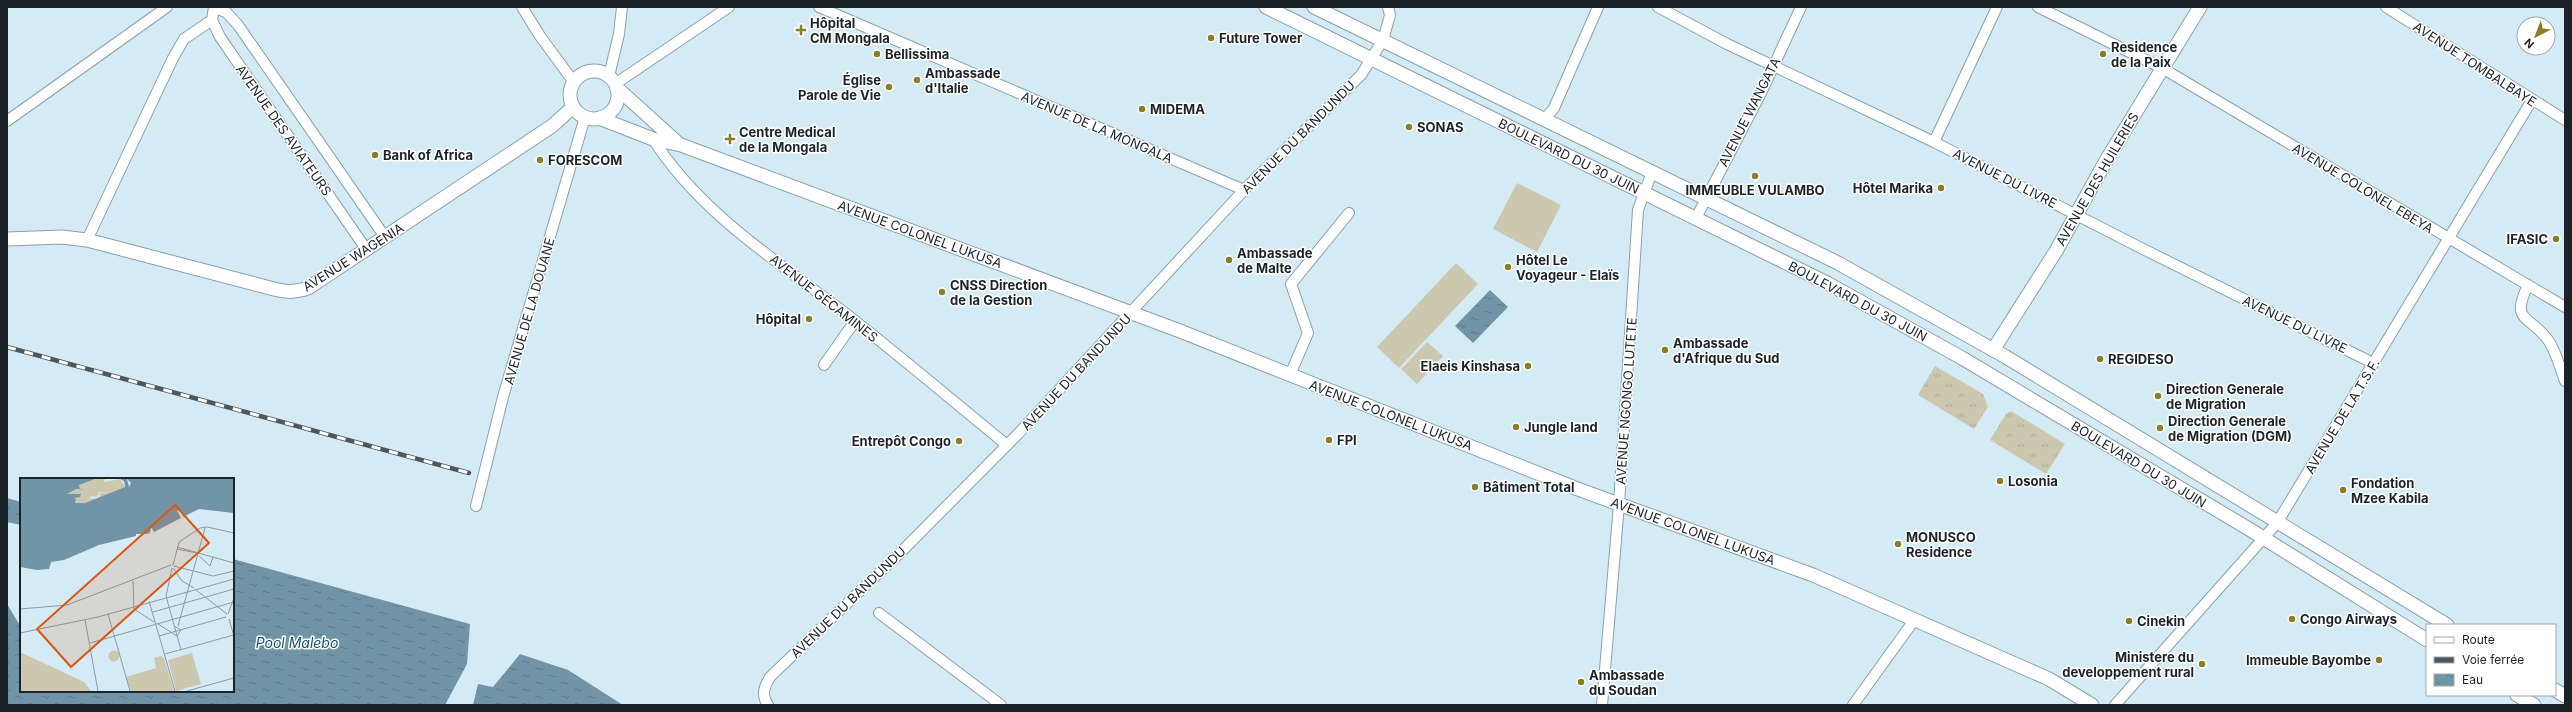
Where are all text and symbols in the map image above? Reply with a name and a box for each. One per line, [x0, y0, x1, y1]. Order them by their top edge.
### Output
place label: Hôpital CM Mongala [810, 15, 890, 46]
north arrow [2516, 16, 2556, 56]
street label: AVENUE TOMBALBAYE [2411, 18, 2539, 110]
marker: Hôpital CM Mongala [795, 24, 807, 36]
place label: Future Tower [1219, 30, 1303, 46]
marker: Future Tower [1206, 33, 1216, 43]
place label: Residence de la Paix [2111, 39, 2178, 70]
place label: Bellissima [885, 46, 949, 62]
marker: Bellissima [872, 49, 882, 59]
marker: Residence de la Paix [2098, 49, 2108, 59]
street label: AVENUE WANGATA [1715, 55, 1783, 169]
street label: AVENUE DES AVIATEURS [233, 62, 335, 198]
place label: Ambassade d'Italie [925, 65, 1001, 96]
place label: Église Parole de Vie [798, 72, 881, 103]
marker: Ambassade d'Italie [912, 75, 922, 85]
street label: AVENUE DU BANDUNDU [1238, 77, 1358, 197]
marker: Église Parole de Vie [884, 82, 894, 92]
street label: AVENUE DE LA MONGALA [1019, 88, 1175, 166]
place label: MIDEMA [1150, 101, 1205, 117]
marker: MIDEMA [1137, 104, 1147, 114]
street label: AVENUE DES HUILERIES [2052, 110, 2142, 248]
street label: BOULEVARD DU 30 JUIN [1496, 115, 1642, 197]
place label: SONAS [1417, 119, 1463, 135]
marker: SONAS [1404, 122, 1414, 132]
place label: Centre Medical de la Mongala [739, 124, 835, 155]
marker: Centre Medical de la Mongala [724, 133, 736, 145]
street label: AVENUE COLONEL EBEYA [2290, 139, 2436, 237]
street label: AVENUE DU LIVRE [1950, 145, 2060, 211]
place label: Bank of Africa [383, 147, 473, 163]
marker: Bank of Africa [370, 150, 380, 160]
place label: FORESCOM [548, 152, 622, 168]
marker: FORESCOM [535, 155, 545, 165]
marker: IMMEUBLE VULAMBO [1750, 171, 1760, 181]
place label: Hôtel Marika [1853, 180, 1933, 196]
place label: IMMEUBLE VULAMBO [1685, 182, 1825, 198]
marker: Hôtel Marika [1936, 183, 1946, 193]
street label: AVENUE COLONEL LUKUSA [836, 197, 1004, 271]
street label: AVENUE WAGENIA [300, 219, 407, 295]
place label: IFASIC [2507, 231, 2548, 247]
marker: IFASIC [2551, 234, 2561, 244]
street label: AVENUE DE LA DOUANE [500, 236, 558, 386]
place label: Ambassade de Malte [1237, 245, 1313, 276]
street label: AVENUE GÉCAMINES [767, 251, 881, 345]
place label: Hôtel Le Voyageur - Elaïs [1516, 252, 1619, 283]
marker: Ambassade de Malte [1224, 255, 1234, 265]
street label: BOULEVARD DU 30 JUIN [1786, 258, 1930, 344]
marker: Hôtel Le Voyageur - Elaïs [1503, 262, 1513, 272]
place label: CNSS Direction de la Gestion [950, 277, 1047, 308]
marker: CNSS Direction de la Gestion [937, 287, 947, 297]
street label: AVENUE DU LIVRE [2240, 292, 2350, 356]
street label: AVENUE DU BANDUNDU [1018, 310, 1134, 434]
place label: Hôpital [756, 311, 801, 327]
marker: Hôpital [804, 314, 814, 324]
street label: AVENUE NGONGO LUTETE [1612, 317, 1640, 485]
place label: Ambassade d'Afrique du Sud [1673, 335, 1780, 366]
marker: Ambassade d'Afrique du Sud [1660, 345, 1670, 355]
place label: REGIDESO [2108, 351, 2174, 367]
marker: REGIDESO [2095, 354, 2105, 364]
street label: AVENUE DE LA T.S.F. [2301, 356, 2383, 476]
place label: Elaeis Kinshasa [1421, 358, 1520, 374]
marker: Elaeis Kinshasa [1523, 361, 1533, 371]
street label: AVENUE COLONEL LUKUSA [1307, 376, 1475, 454]
place label: Direction Generale de Migration [2166, 381, 2284, 412]
marker: Direction Generale de Migration [2153, 391, 2163, 401]
place label: Direction Generale de Migration (DGM) [2168, 413, 2292, 444]
street label: BOULEVARD DU 30 JUIN [2069, 417, 2209, 511]
place label: Jungle land [1524, 419, 1598, 435]
marker: Jungle land [1511, 422, 1521, 432]
marker: Direction Generale de Migration (DGM) [2155, 423, 2165, 433]
place label: FPI [1337, 432, 1357, 448]
place label: Entrepôt Congo [852, 433, 951, 449]
marker: FPI [1324, 435, 1334, 445]
marker: Entrepôt Congo [954, 436, 964, 446]
place label: Losonia [2008, 473, 2058, 489]
place label: Fondation Mzee Kabila [2351, 475, 2429, 506]
marker: Losonia [1995, 476, 2005, 486]
inset map [20, 478, 234, 692]
place label: Bâtiment Total [1483, 479, 1575, 495]
marker: Bâtiment Total [1470, 482, 1480, 492]
marker: Fondation Mzee Kabila [2338, 485, 2348, 495]
street label: AVENUE COLONEL LUKUSA [1609, 494, 1777, 568]
place label: MONUSCO Residence [1906, 529, 1976, 560]
marker: MONUSCO Residence [1893, 539, 1903, 549]
street label: AVENUE DU BANDUNDU [787, 543, 909, 661]
place label: Congo Airways [2300, 611, 2397, 627]
place label: Cinekin [2137, 613, 2185, 629]
marker: Congo Airways [2287, 614, 2297, 624]
marker: Cinekin [2124, 616, 2134, 626]
legend [2426, 624, 2556, 696]
text: Route [2462, 632, 2495, 647]
water label: Pool Malebo [256, 634, 338, 651]
place label: Ministere du developpement rural [2062, 649, 2194, 680]
place label: Immeuble Bayombe [2246, 652, 2371, 668]
text: Voie ferrée [2462, 652, 2524, 667]
marker: Immeuble Bayombe [2374, 655, 2384, 665]
marker: Ministere du developpement rural [2197, 659, 2207, 669]
place label: Ambassade du Soudan [1589, 667, 1665, 698]
text: Eau [2462, 672, 2483, 687]
marker: Ambassade du Soudan [1576, 677, 1586, 687]

